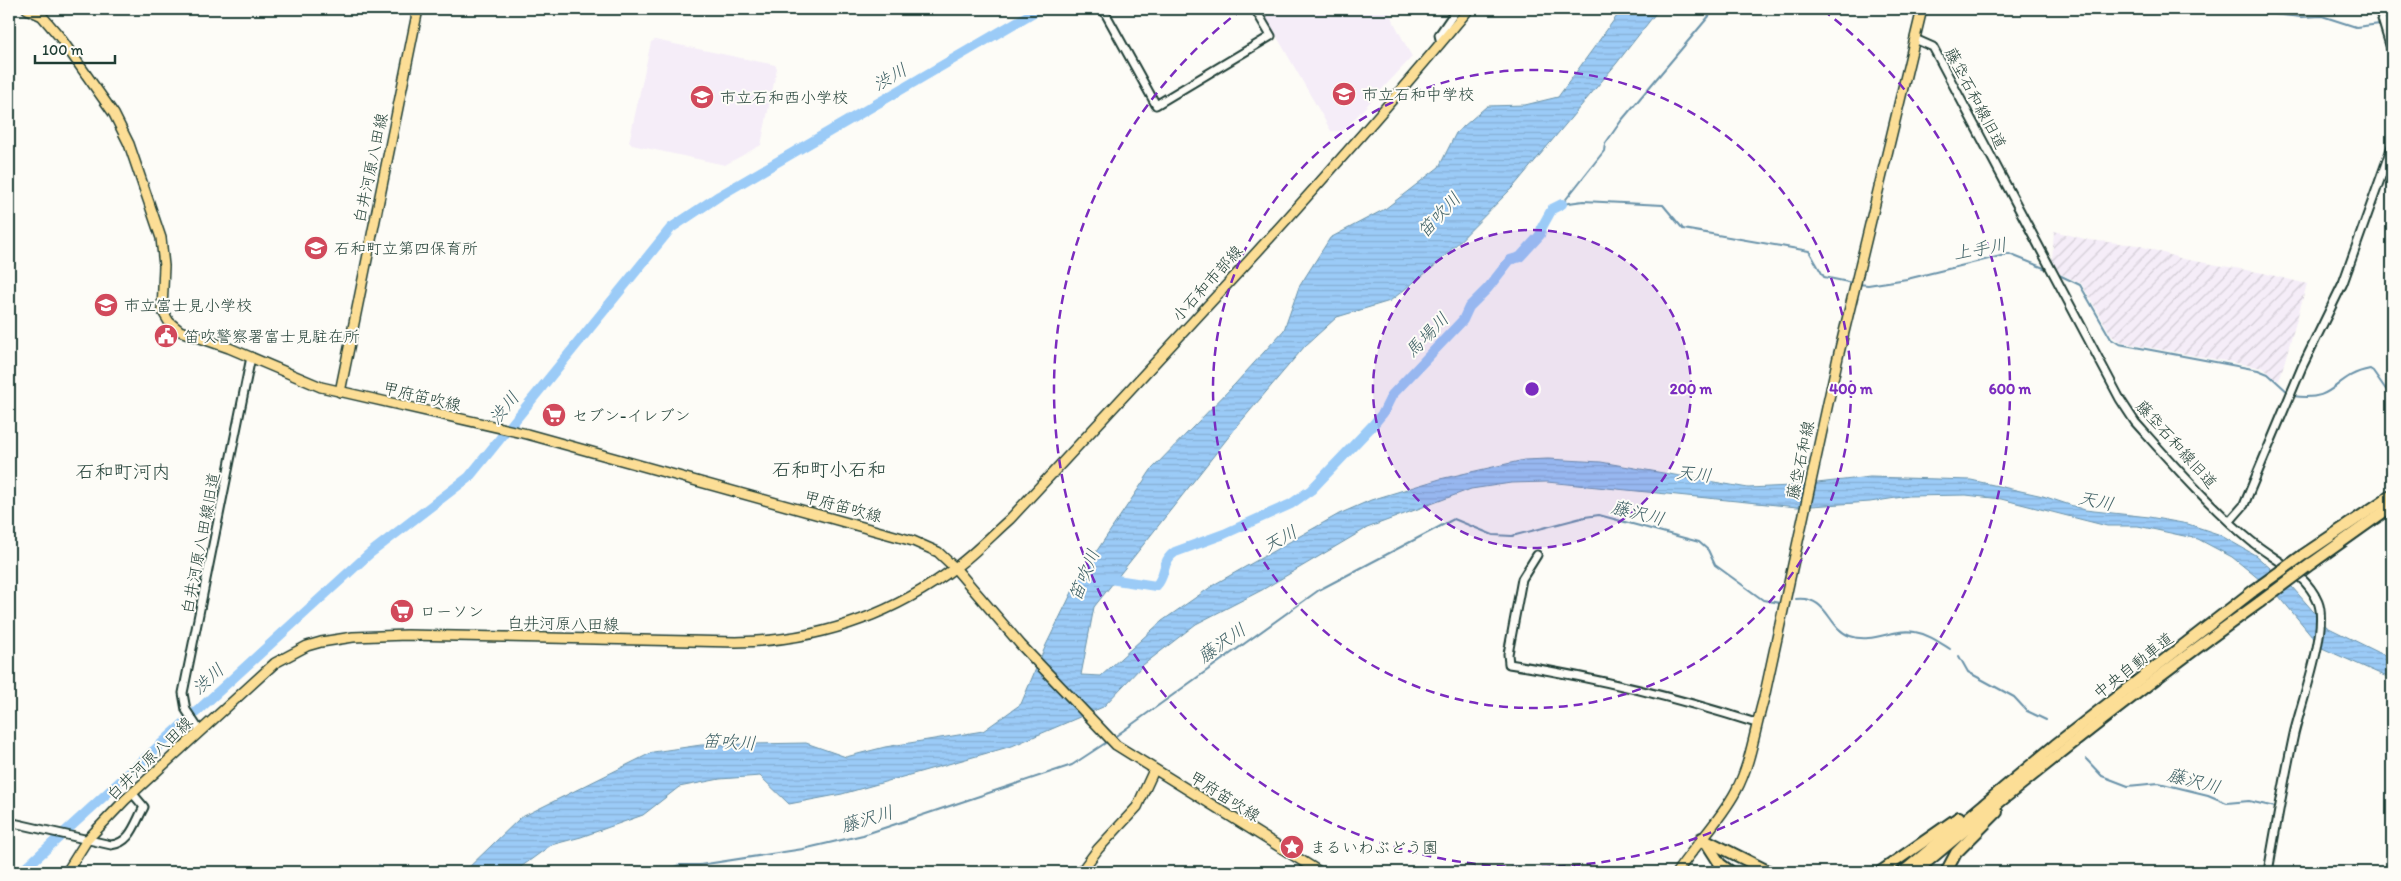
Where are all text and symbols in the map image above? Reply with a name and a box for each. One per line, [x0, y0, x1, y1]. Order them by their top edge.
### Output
scale bar [35, 32, 115, 64]
text: 100 m [42, 41, 84, 59]
street label: 藤垈石和線旧道 [1941, 44, 2010, 152]
water label: 渋川 [869, 58, 911, 96]
school or university icon: 市立石和中学校 [1331, 81, 1357, 107]
school or university icon: 市立石和西小学校 [689, 84, 715, 110]
place label: 市立石和中学校 [1362, 85, 1474, 104]
place label: 市立石和西小学校 [720, 88, 848, 107]
street label: 白井河原八田線 [350, 111, 391, 225]
water label: 笛吹川 [1413, 188, 1465, 242]
water label: 上手川 [1952, 233, 2008, 265]
school or university icon: 石和町立第四保育所 [303, 235, 329, 261]
place label: 石和町立第四保育所 [334, 239, 478, 258]
street label: 小石和市部線 [1168, 241, 1247, 325]
school or university icon: 市立富士見小学校 [93, 292, 119, 318]
place label: 市立富士見小学校 [124, 296, 252, 315]
water label: 馬場川 [1400, 308, 1454, 362]
public building icon: 笛吹警察署富士見駐在所 [153, 323, 179, 349]
place label: 笛吹警察署富士見駐在所 [184, 327, 360, 346]
street label: 甲府笛吹線 [381, 378, 463, 415]
centre of rings [1523, 380, 1541, 398]
text: 200 m [1670, 380, 1713, 398]
text: 400 m [1829, 380, 1873, 398]
text: 600 m [1989, 380, 2032, 398]
water label: 渋川 [484, 387, 524, 429]
street label: 藤垈石和線旧道 [2132, 396, 2221, 492]
supermarket icon: セブン-イレブン [541, 402, 567, 428]
place label: セブン-イレブン [572, 406, 690, 425]
street label: 藤垈石和線 [1783, 419, 1818, 501]
district label: 石和町小石和 [772, 458, 886, 481]
district label: 石和町河内 [75, 460, 171, 483]
water label: 天川 [1675, 461, 1713, 487]
street label: 白井河原八田線旧道 [177, 471, 224, 616]
water label: 天川 [2076, 486, 2116, 516]
street label: 甲府笛吹線 [802, 487, 884, 526]
water label: 藤沢川 [1609, 496, 1667, 530]
water label: 天川 [1259, 521, 1301, 557]
water label: 笛吹川 [1064, 546, 1104, 604]
supermarket icon: ローソン [389, 598, 415, 624]
place label: ローソン [420, 602, 484, 621]
street label: 白井河原八田線 [507, 613, 619, 634]
water label: 藤沢川 [1194, 619, 1250, 667]
street label: 中央自動車道 [2090, 628, 2177, 702]
water label: 渋川 [187, 659, 229, 699]
street label: 白井河原八田線 [102, 713, 196, 804]
water label: 笛吹川 [701, 730, 757, 754]
water label: 藤沢川 [2165, 763, 2223, 799]
street label: 甲府笛吹線 [1186, 767, 1264, 826]
water label: 藤沢川 [838, 801, 896, 837]
place icon: まるいわぶどう園 [1279, 834, 1305, 860]
place label: まるいわぶどう園 [1310, 838, 1438, 857]

